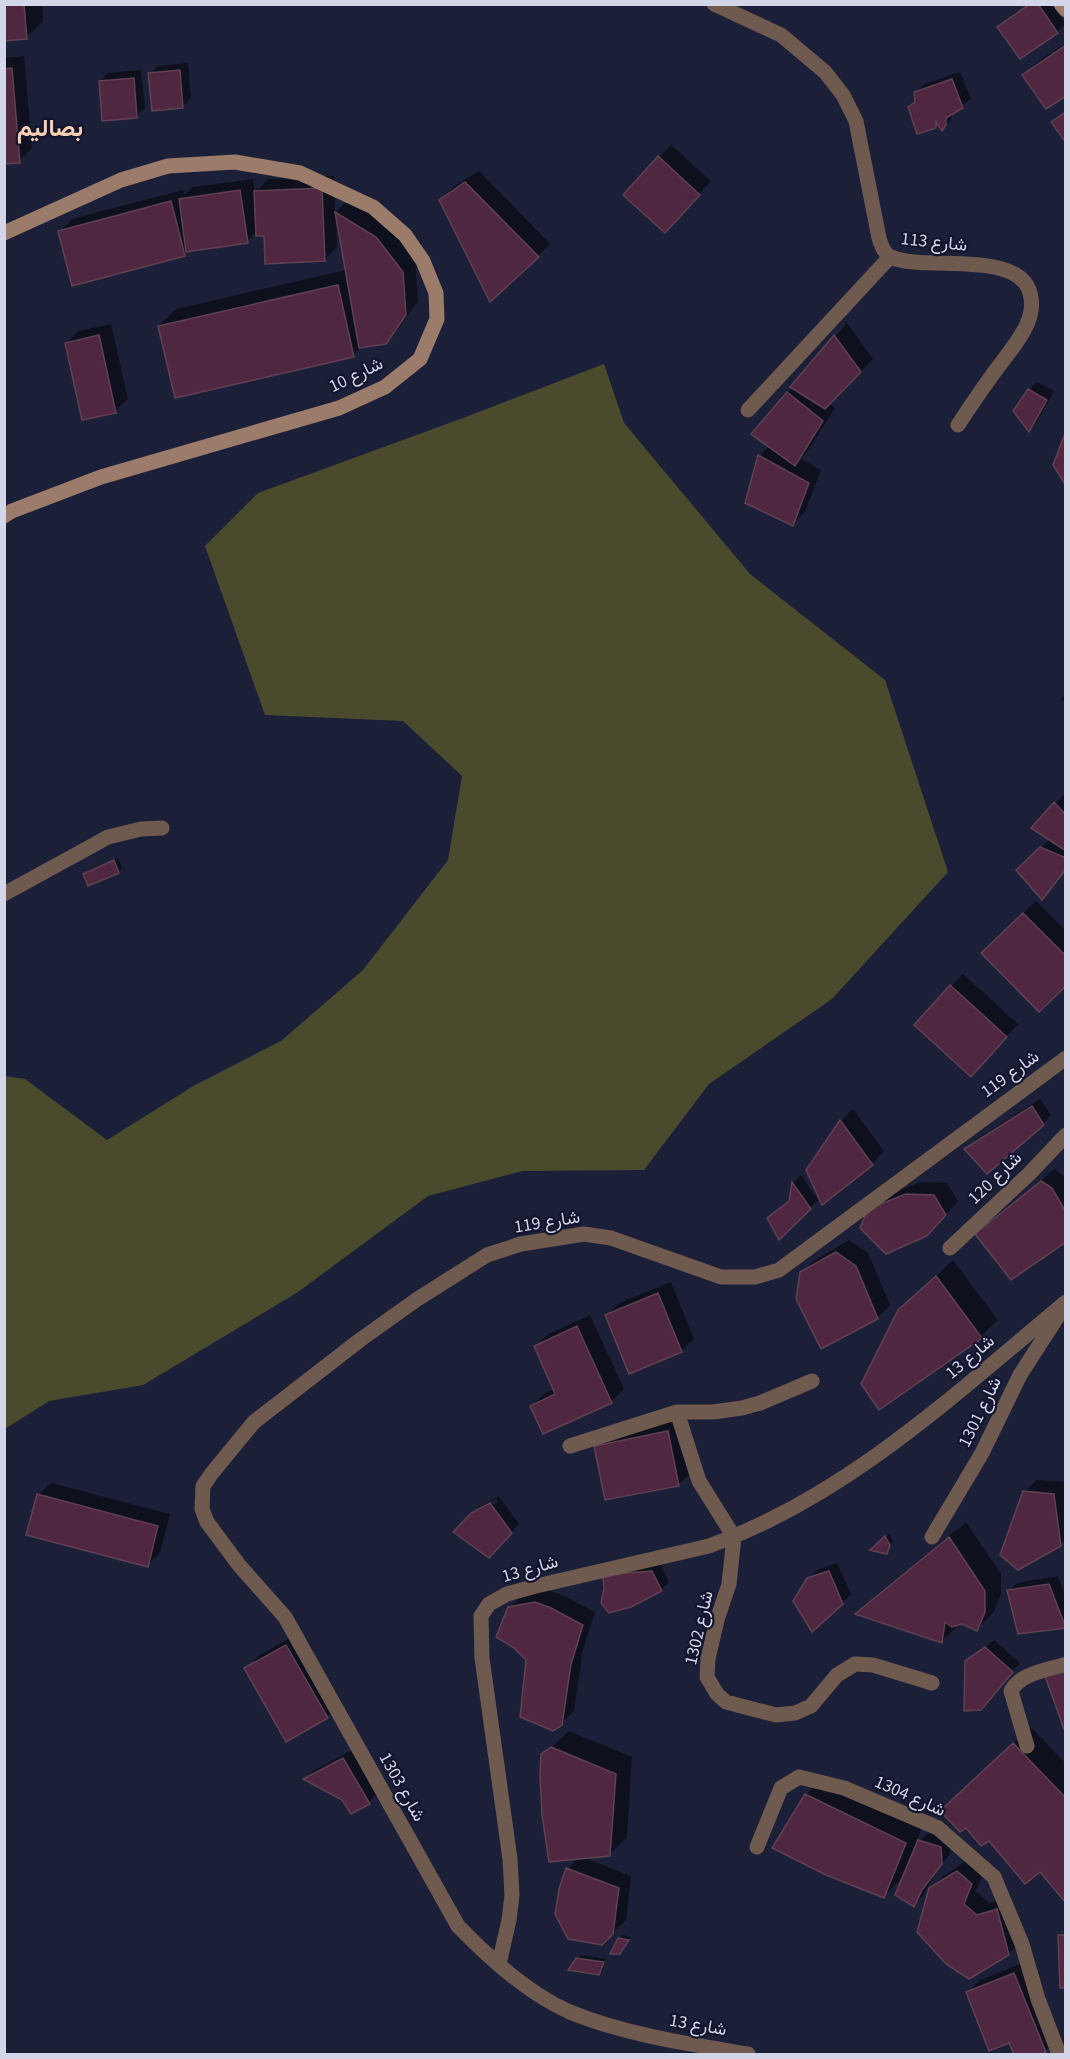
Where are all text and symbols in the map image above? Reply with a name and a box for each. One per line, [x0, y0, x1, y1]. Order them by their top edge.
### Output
district label: بصاليم [17, 111, 83, 146]
street label: شارع 113 [900, 226, 968, 258]
street label: شارع 10 [325, 351, 387, 399]
street label: شارع 119 [976, 1044, 1044, 1104]
street label: شارع 120 [962, 1146, 1028, 1210]
street label: شارع 119 [512, 1204, 582, 1240]
street label: شارع 13 [940, 1329, 1000, 1385]
street label: شارع 1301 [952, 1373, 1008, 1451]
street label: شارع 13 [499, 1549, 561, 1589]
street label: شارع 1302 [678, 1588, 720, 1668]
street label: شارع 1303 [373, 1748, 431, 1826]
street label: شارع 1304 [870, 1769, 950, 1823]
street label: شارع 13 [667, 2008, 729, 2042]

